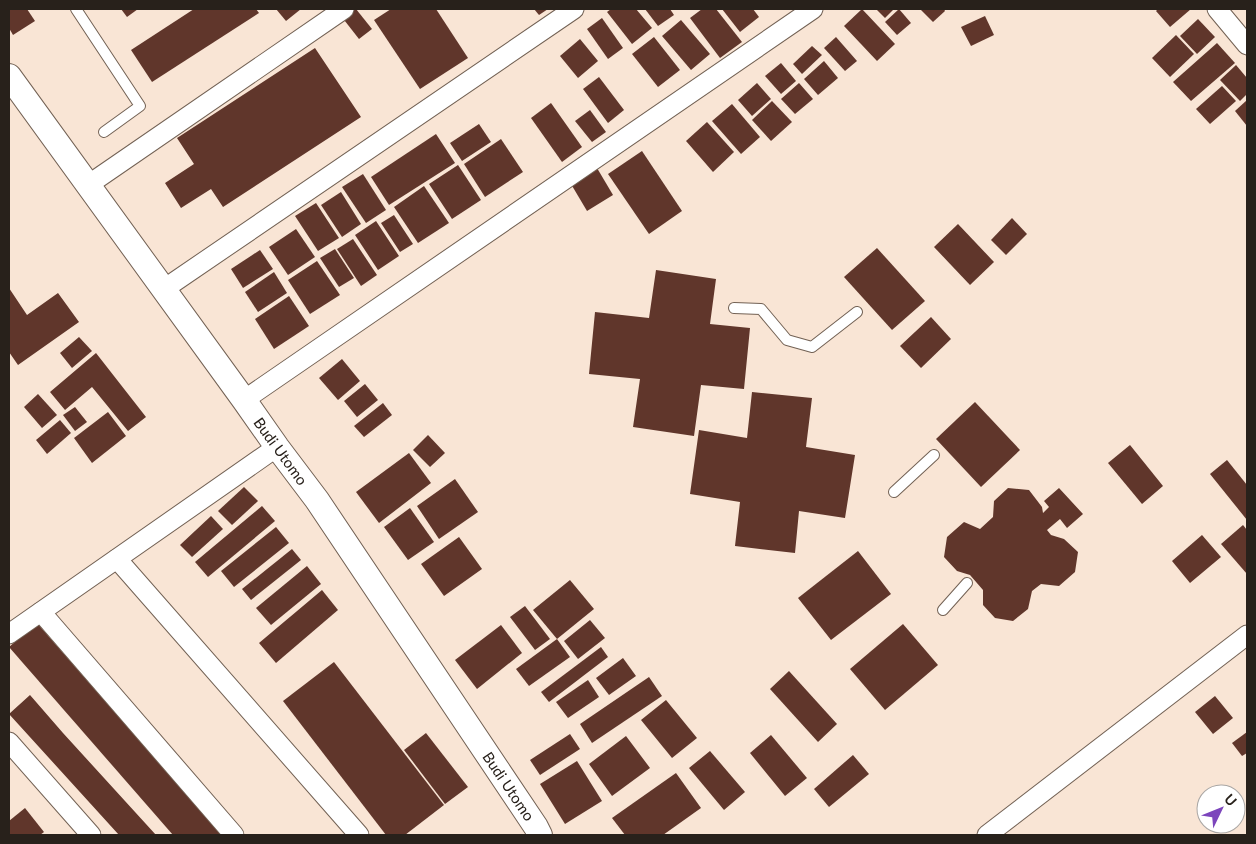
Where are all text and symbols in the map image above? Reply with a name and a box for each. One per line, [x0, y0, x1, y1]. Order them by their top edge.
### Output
street label: Budi Utomo [250, 414, 312, 488]
street label: Budi Utomo [479, 748, 539, 824]
north arrow [1196, 784, 1246, 834]
text: U [1221, 790, 1241, 809]

